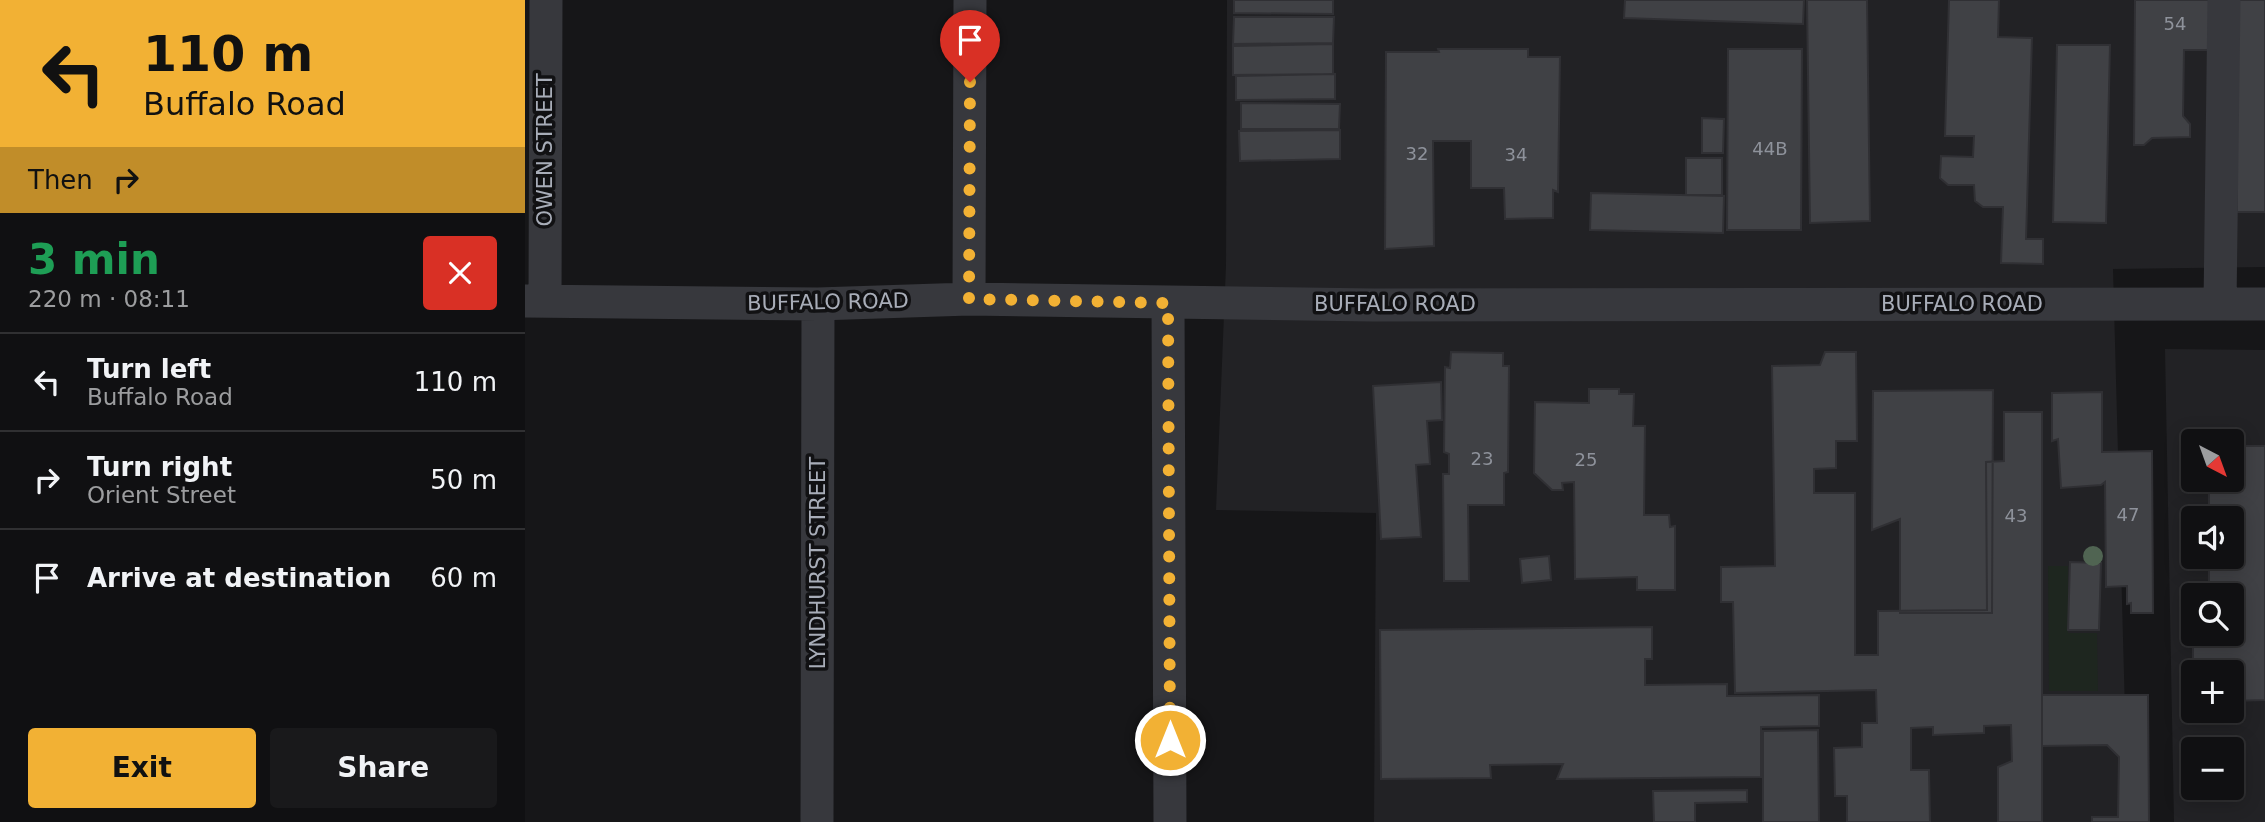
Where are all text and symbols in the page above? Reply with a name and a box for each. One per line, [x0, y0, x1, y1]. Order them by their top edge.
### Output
pin [940, 10, 1000, 82]
house number: 54 [2164, 13, 2186, 34]
icon: arrive [951, 21, 989, 59]
text: 110 m [143, 26, 313, 83]
icon: left [28, 28, 119, 119]
street label: OWEN STREET [533, 73, 557, 227]
text: Buffalo Road [143, 85, 346, 123]
house number: 44B [1752, 138, 1788, 159]
house number: 32 [1406, 143, 1428, 164]
house number: 34 [1505, 144, 1527, 165]
icon: right [107, 161, 145, 199]
text: Then [28, 165, 93, 195]
text: 3 min [28, 235, 160, 284]
button: close [423, 236, 497, 310]
text: 220 m · 08:11 [28, 286, 190, 312]
street label: BUFFALO ROAD [747, 289, 909, 315]
street label: BUFFALO ROAD [1314, 292, 1476, 316]
street label: BUFFALO ROAD [1881, 292, 2043, 316]
text: Turn left [87, 354, 211, 384]
icon: left [28, 363, 66, 401]
text: 110 m [414, 367, 497, 397]
text: Buffalo Road [87, 384, 233, 410]
north arrow [2181, 429, 2243, 492]
map controls [2181, 429, 2244, 800]
house number: 23 [1471, 448, 1493, 469]
house number: 25 [1575, 449, 1597, 470]
text: Turn right [87, 452, 232, 482]
street label: LYNDHURST STREET [806, 457, 830, 669]
icon: right [28, 461, 66, 499]
text: 50 m [430, 465, 497, 495]
text: Orient Street [87, 482, 236, 508]
house number: 47 [2117, 504, 2139, 525]
house number: 43 [2005, 505, 2027, 526]
button: sound [2181, 506, 2244, 569]
icon: arrive [28, 559, 66, 597]
text: Arrive at destination [87, 563, 391, 593]
text: 60 m [430, 563, 497, 593]
button: search [2181, 583, 2244, 646]
button: + [2181, 660, 2244, 723]
position arrow [1133, 703, 1207, 777]
button: Exit [28, 728, 256, 808]
button: Share [270, 728, 497, 808]
button: − [2181, 737, 2244, 800]

